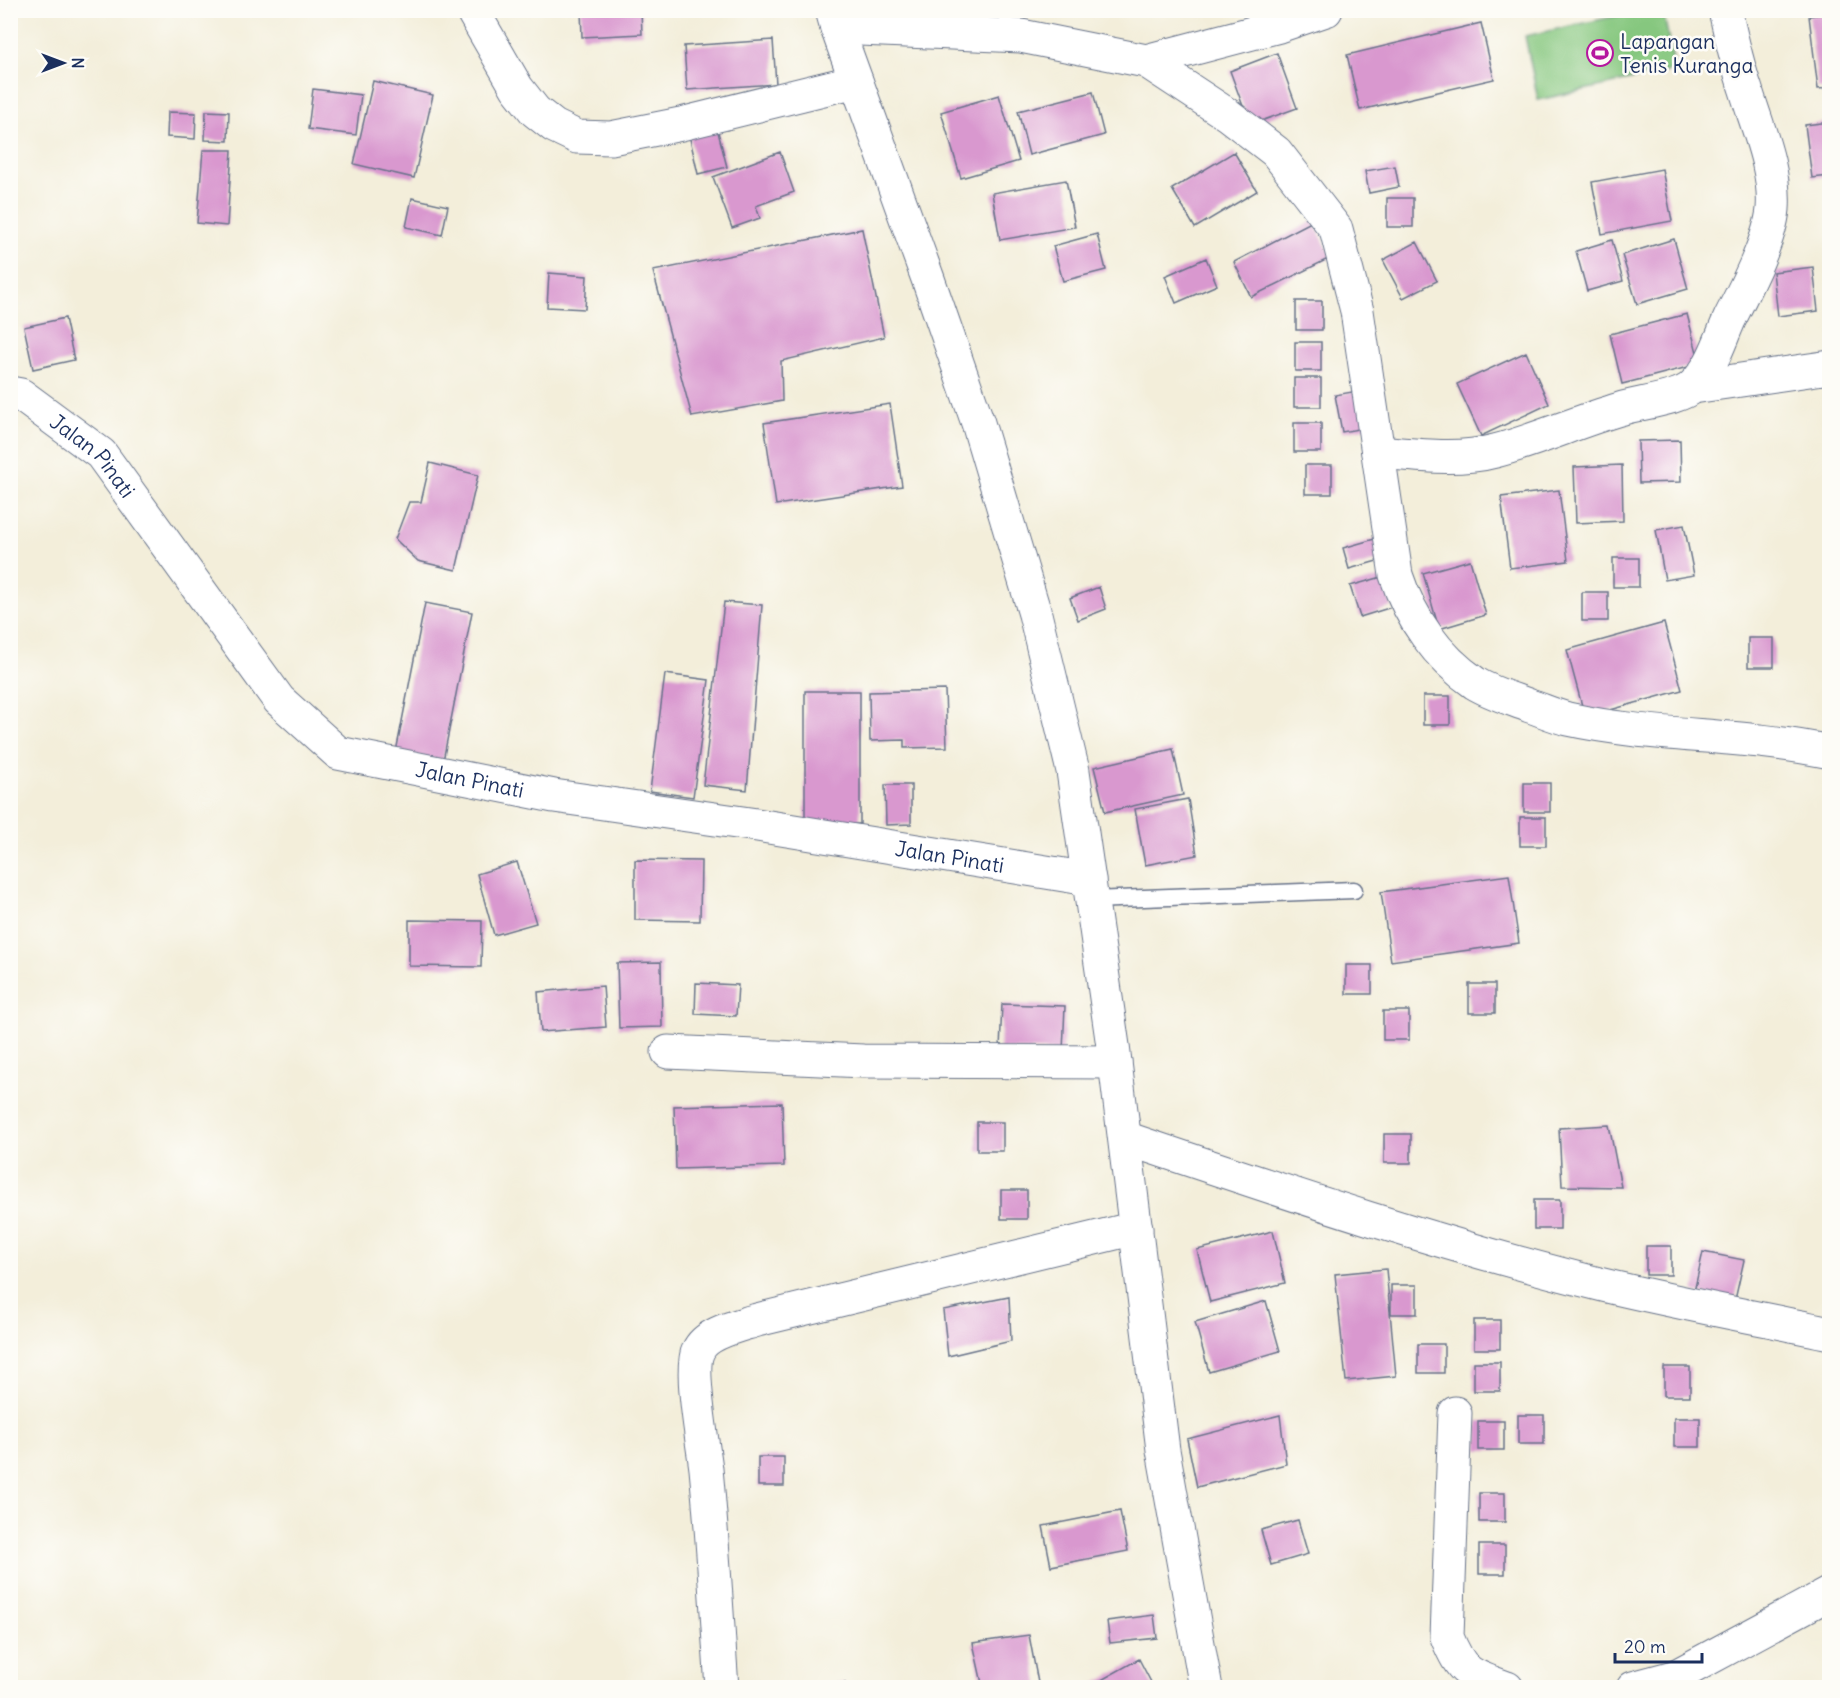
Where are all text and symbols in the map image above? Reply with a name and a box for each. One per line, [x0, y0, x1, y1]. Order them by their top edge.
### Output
place label: Lapangan Tenis Kuranga [1620, 28, 1753, 79]
north arrow [33, 33, 93, 93]
sports icon: Lapangan Tenis Kuranga [1585, 38, 1615, 68]
text: N [68, 57, 88, 69]
street label: Jalan Pinati [45, 408, 141, 503]
street label: Jalan Pinati [413, 755, 526, 803]
street label: Jalan Pinati [893, 834, 1006, 878]
scale bar [1615, 1626, 1702, 1664]
text: 20 m [1624, 1635, 1666, 1658]

